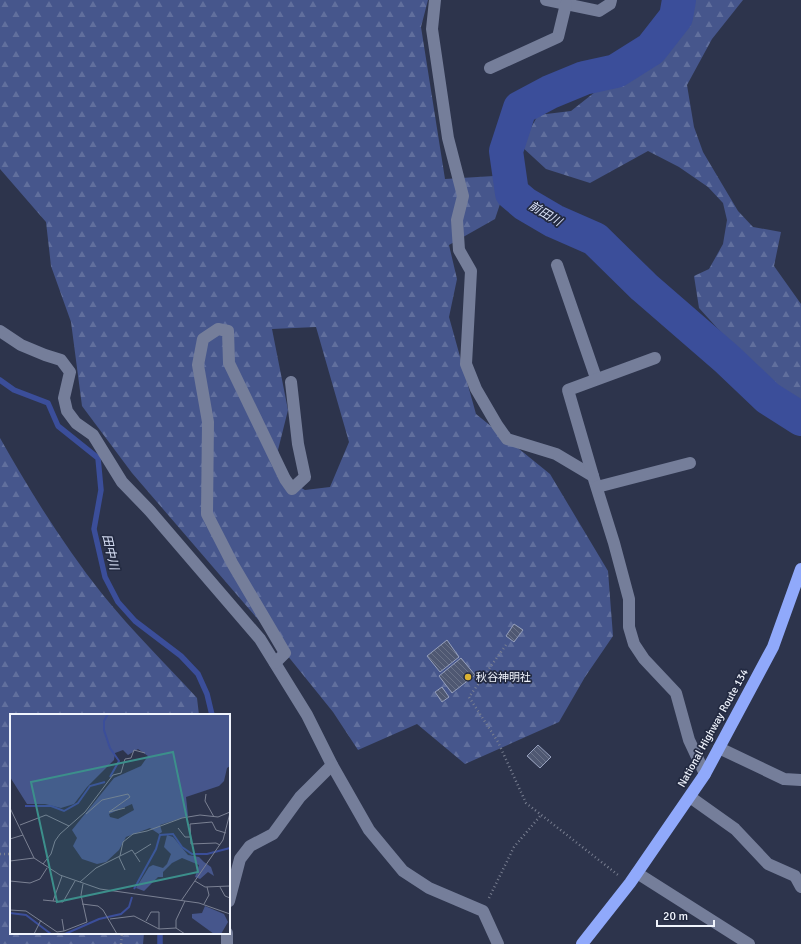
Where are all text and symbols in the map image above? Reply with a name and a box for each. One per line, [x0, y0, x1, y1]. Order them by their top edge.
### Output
water label: 前田川 [526, 198, 566, 231]
water label: 田中川 [99, 533, 122, 573]
street label: National Highway Route 134 [675, 666, 751, 789]
place label: 秋谷神明社 [476, 671, 531, 684]
marker: 秋谷神明社 [463, 672, 473, 682]
inset map [10, 714, 230, 934]
scale bar [657, 902, 714, 928]
text: 20 m [663, 909, 688, 924]

